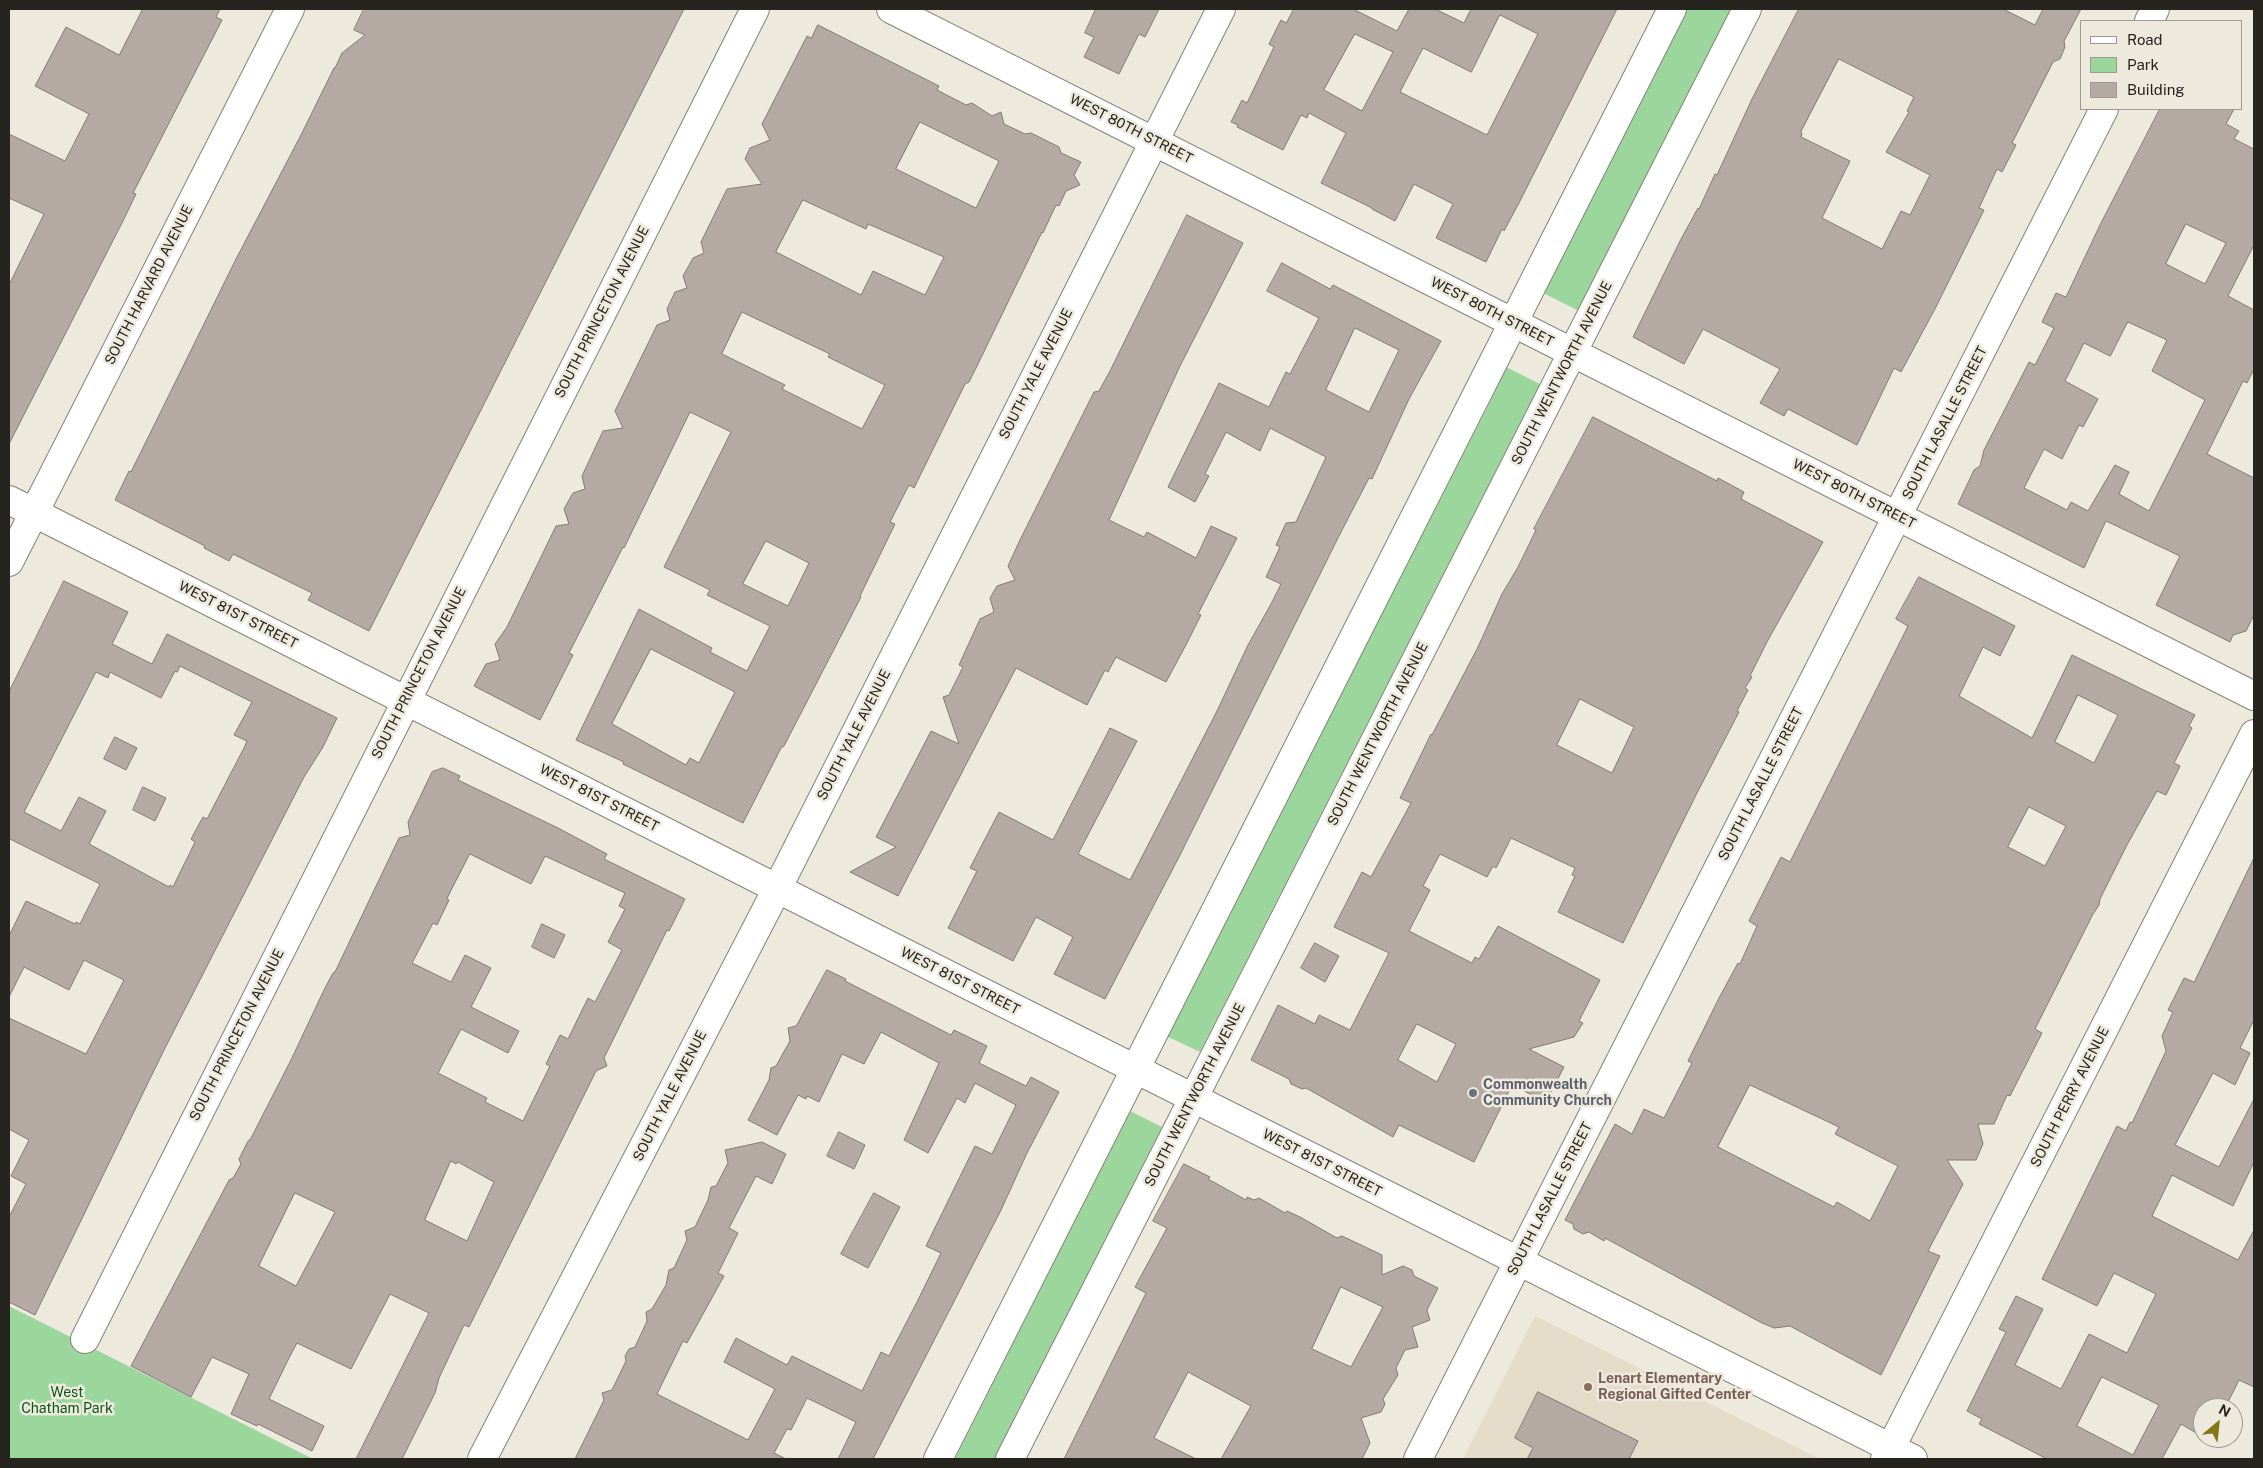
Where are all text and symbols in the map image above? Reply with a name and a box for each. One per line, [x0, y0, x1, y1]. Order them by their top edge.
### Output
legend [2080, 20, 2243, 110]
text: Road [2127, 31, 2163, 48]
text: Park [2127, 56, 2159, 73]
text: Building [2127, 81, 2185, 98]
street label: WEST 80TH STREET [1067, 91, 1195, 167]
street label: SOUTH HARVARD AVENUE [101, 202, 197, 368]
street label: SOUTH PRINCETON AVENUE [551, 223, 653, 401]
street label: WEST 80TH STREET [1428, 274, 1556, 350]
street label: SOUTH WENTWORTH AVENUE [1508, 278, 1616, 468]
street label: SOUTH YALE AVENUE [996, 306, 1076, 442]
street label: SOUTH LASALLE STREET [1899, 344, 1991, 502]
street label: WEST 80TH STREET [1790, 456, 1918, 532]
street label: WEST 81ST STREET [176, 578, 300, 652]
street label: SOUTH PRINCETON AVENUE [368, 584, 470, 762]
street label: SOUTH WENTWORTH AVENUE [1324, 639, 1432, 829]
street label: SOUTH YALE AVENUE [814, 667, 894, 803]
street label: SOUTH LASALLE STREET [1715, 705, 1807, 863]
street label: WEST 81ST STREET [537, 761, 661, 835]
street label: WEST 81ST STREET [898, 944, 1022, 1018]
street label: SOUTH PRINCETON AVENUE [186, 946, 288, 1124]
street label: SOUTH WENTWORTH AVENUE [1141, 1000, 1249, 1190]
street label: SOUTH PERRY AVENUE [2027, 1024, 2113, 1170]
street label: SOUTH YALE AVENUE [630, 1028, 710, 1164]
place label: Commonwealth Community Church [1483, 1077, 1612, 1110]
marker: Commonwealth Community Church [1467, 1087, 1479, 1099]
street label: SOUTH LASALLE STREET [1504, 1120, 1596, 1278]
street label: WEST 81ST STREET [1260, 1126, 1384, 1200]
place label: Lenart Elementary Regional Gifted Center [1598, 1371, 1751, 1404]
marker: Lenart Elementary Regional Gifted Center [1582, 1381, 1594, 1393]
park label: West Chatham Park [21, 1385, 113, 1418]
north arrow [2193, 1398, 2243, 1448]
text: N [2216, 1401, 2233, 1420]

